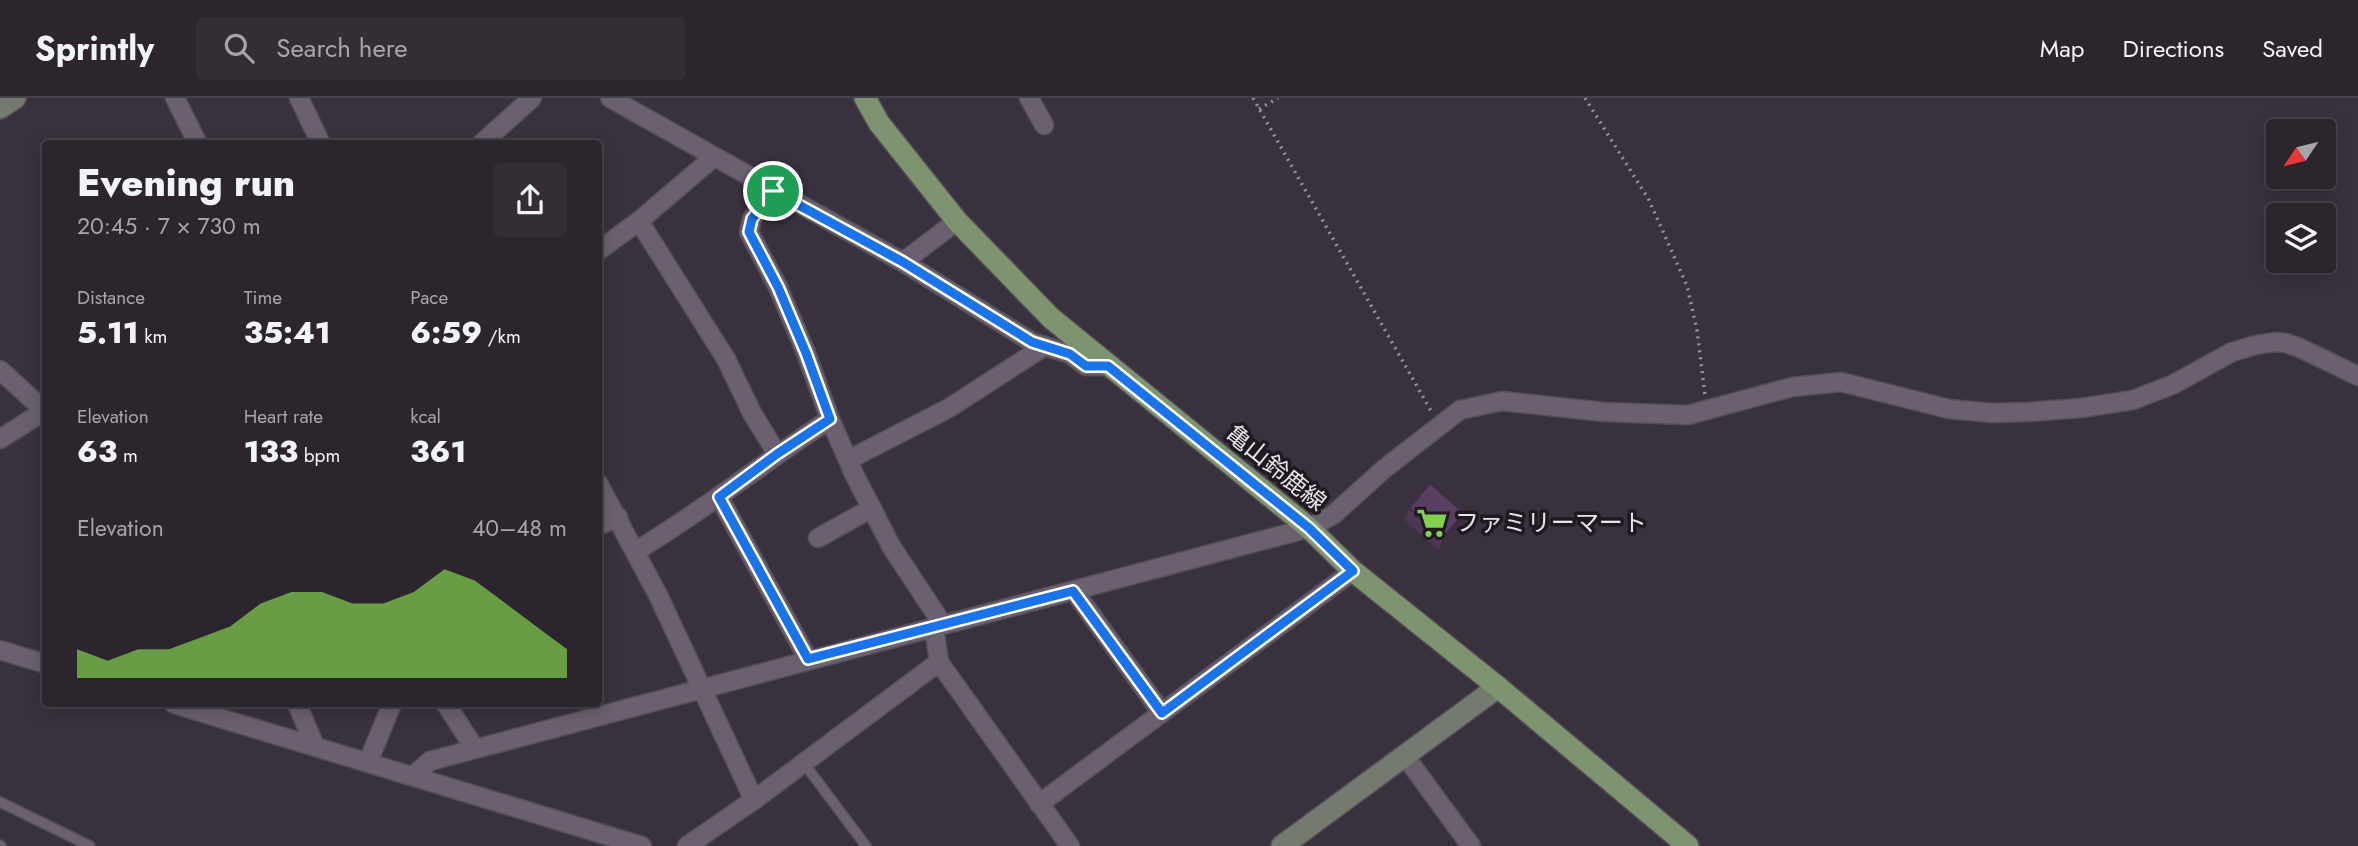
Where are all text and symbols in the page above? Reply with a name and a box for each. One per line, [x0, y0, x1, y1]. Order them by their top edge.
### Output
search box [196, 17, 686, 80]
text: Sprintly [35, 25, 154, 72]
icon: search [220, 29, 258, 67]
text: Search here [276, 29, 408, 67]
text: Map [2040, 31, 2085, 66]
text: Directions [2123, 31, 2224, 66]
text: Saved [2262, 31, 2323, 66]
north arrow [2266, 119, 2336, 189]
map controls [2266, 119, 2336, 273]
text: Evening run [77, 155, 295, 210]
pin [743, 161, 803, 221]
button: share [493, 163, 567, 237]
icon: arrive [754, 172, 792, 210]
button: layers [2266, 203, 2336, 273]
text: 20:45 · 7 × 730 m [77, 209, 261, 243]
text: Distance [77, 284, 145, 311]
text: Time [244, 284, 282, 311]
text: Pace [410, 284, 448, 311]
text: 5.11 [77, 311, 139, 354]
text: 35:41 [244, 311, 331, 354]
text: 6:59 [410, 311, 482, 354]
text: km [139, 323, 167, 350]
text: /km [482, 323, 521, 350]
text: Elevation [77, 403, 149, 430]
text: Heart rate [244, 403, 323, 430]
text: kcal [410, 403, 441, 430]
street label: 亀山鈴鹿線 [1219, 416, 1334, 519]
text: 63 [77, 430, 117, 473]
text: 133 [244, 430, 298, 473]
text: 361 [410, 430, 466, 473]
text: m [117, 442, 138, 469]
text: bpm [298, 442, 340, 469]
place label: ファミリーマート [1455, 505, 1647, 540]
supermarket icon: ファミリーマート [1415, 506, 1449, 540]
text: Elevation [77, 511, 164, 545]
text: 40–48 m [472, 511, 567, 545]

